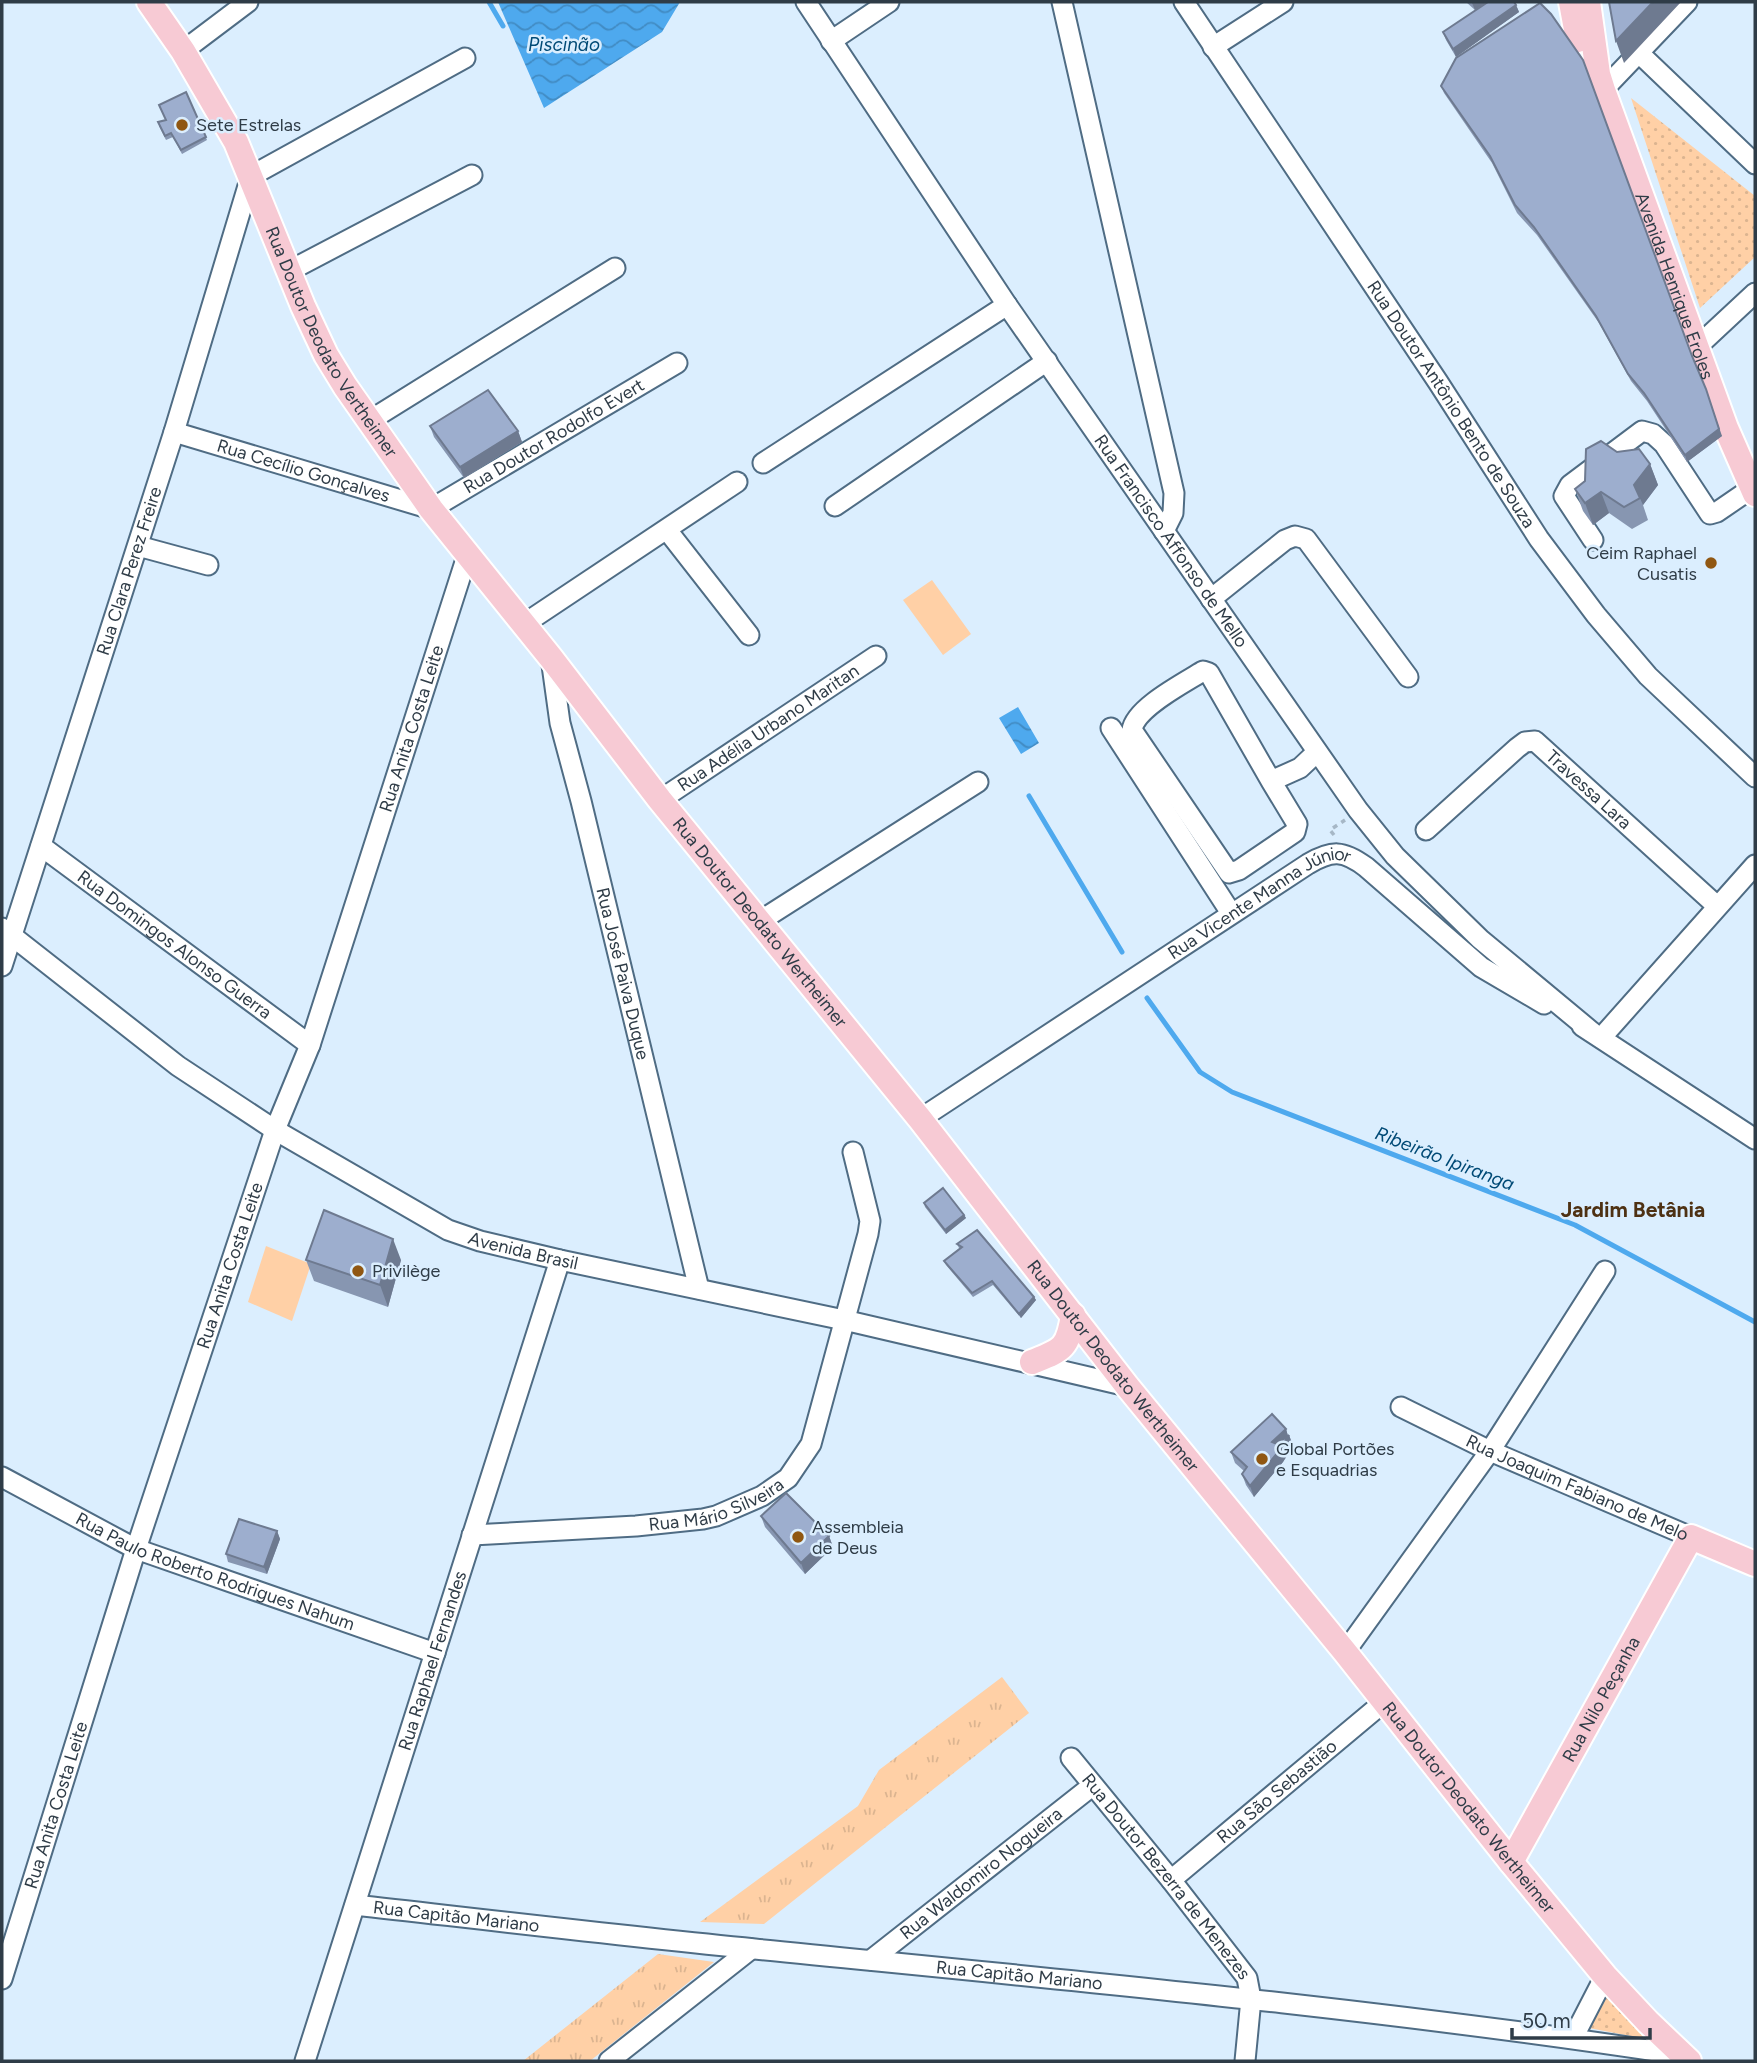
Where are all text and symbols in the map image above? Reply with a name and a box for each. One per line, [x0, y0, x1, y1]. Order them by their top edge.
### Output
water label: Piscinão [528, 33, 600, 56]
place label: Sete Estrelas [196, 114, 301, 136]
marker: Sete Estrelas [174, 117, 190, 133]
street label: Avenida Henrique Eroles [1630, 190, 1718, 382]
street label: Rua Doutor Deodato Vertheimer [261, 223, 402, 461]
street label: Rua Doutor Antônio Bento de Souza [1362, 276, 1540, 532]
street label: Rua Doutor Rodolfo Evert [459, 374, 648, 498]
street label: Rua Francisco Affonso de Mello [1089, 430, 1253, 652]
street label: Rua Cecílio Gonçalves [214, 434, 392, 507]
street label: Rua Clara Perez Freire [92, 484, 167, 658]
place label: Ceim Raphael Cusatis [1586, 542, 1697, 585]
marker: Ceim Raphael Cusatis [1703, 555, 1719, 571]
street label: Rua Anita Costa Leite [374, 642, 449, 815]
street label: Rua Adélia Urbano Maritan [673, 660, 863, 796]
street label: Travessa Lara [1541, 745, 1636, 834]
street label: Rua Doutor Deodato Wertheimer [668, 813, 852, 1032]
street label: Rua Vicente Manna Júnior [1164, 843, 1354, 964]
street label: Rua Domingos Alonso Guerra [73, 866, 276, 1024]
street label: Rua José Paiva Duque [591, 885, 654, 1062]
water label: Ribeirão Ipiranga [1372, 1121, 1518, 1196]
street label: Rua Anita Costa Leite [192, 1179, 268, 1352]
district label: Jardim Betânia [1561, 1197, 1705, 1222]
street label: Avenida Brasil [465, 1227, 580, 1275]
street label: Rua Doutor Deodato Wertheimer [1022, 1256, 1204, 1476]
place label: Privilège [372, 1260, 441, 1282]
marker: Privilège [350, 1263, 366, 1279]
street label: Rua Joaquim Fabiano de Melo [1462, 1430, 1692, 1546]
place label: Global Portões e Esquadrias [1276, 1438, 1394, 1481]
marker: Global Portões e Esquadrias [1254, 1451, 1270, 1467]
street label: Rua Mário Silveira [647, 1473, 788, 1536]
street label: Rua Paulo Roberto Rodrigues Nahum [72, 1508, 358, 1635]
place label: Assembleia de Deus [812, 1516, 904, 1559]
marker: Assembleia de Deus [790, 1529, 806, 1545]
street label: Rua Raphael Fernandes [394, 1568, 471, 1753]
street label: Rua Nilo Peçanha [1558, 1633, 1645, 1766]
street label: Rua Doutor Deodato Wertheimer [1378, 1697, 1560, 1918]
street label: Rua Anita Costa Leite [20, 1719, 93, 1892]
street label: Rua São Sebastião [1212, 1735, 1341, 1848]
street label: Rua Doutor Bezerra de Menezes [1077, 1769, 1255, 1984]
street label: Rua Waldomiro Nogueira [895, 1803, 1067, 1944]
street label: Rua Capitão Mariano [372, 1896, 541, 1937]
street label: Rua Capitão Mariano [935, 1956, 1104, 1995]
scale bar [1512, 1996, 1650, 2040]
text: 50 m [1522, 2008, 1571, 2033]

